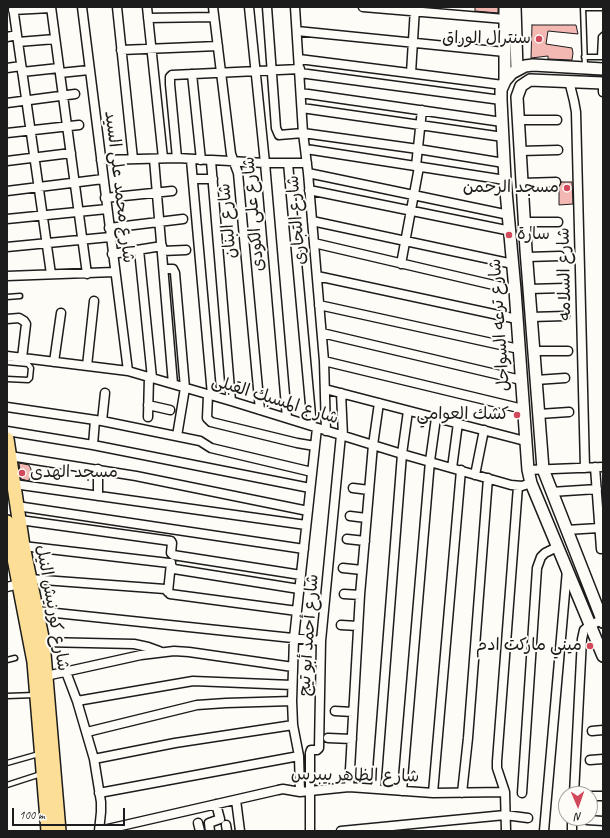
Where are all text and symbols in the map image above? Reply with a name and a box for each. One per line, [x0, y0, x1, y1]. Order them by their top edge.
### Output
place label: سنترال الوراق [442, 29, 531, 49]
marker: سنترال الوراق [534, 34, 544, 44]
street label: شارع محمد على السيد [100, 110, 138, 264]
street label: شارع على الكودى [239, 156, 269, 272]
street label: شارع التجارى [283, 174, 311, 266]
place label: مسجد الرحمن [463, 178, 559, 198]
street label: شارع البنان [215, 182, 241, 260]
marker: مسجد الرحمن [562, 183, 572, 193]
place label: سارة [517, 225, 550, 245]
street label: شارع السلامه [554, 227, 576, 321]
marker: سارة [504, 230, 514, 240]
street label: شارع ترعه السواحل [485, 258, 515, 392]
street label: شارع المسبك القبلى [209, 371, 341, 429]
place label: كشك العوامي [417, 405, 509, 425]
marker: كشك العوامي [512, 410, 522, 420]
place label: مسجد الهدى [30, 463, 118, 483]
marker: مسجد الهدى [17, 468, 27, 478]
street label: شارع كورنيش النيل [31, 543, 73, 673]
street label: شارع أحمد أبو تيج [295, 573, 323, 697]
place label: ميني ماركت ادم [476, 636, 582, 656]
marker: ميني ماركت ادم [585, 641, 595, 651]
street label: شارع الظاهر بيبرس [291, 765, 419, 787]
north arrow [558, 786, 598, 826]
scale bar [14, 800, 127, 826]
text: 100 m [19, 807, 45, 823]
text: N [575, 810, 582, 824]

